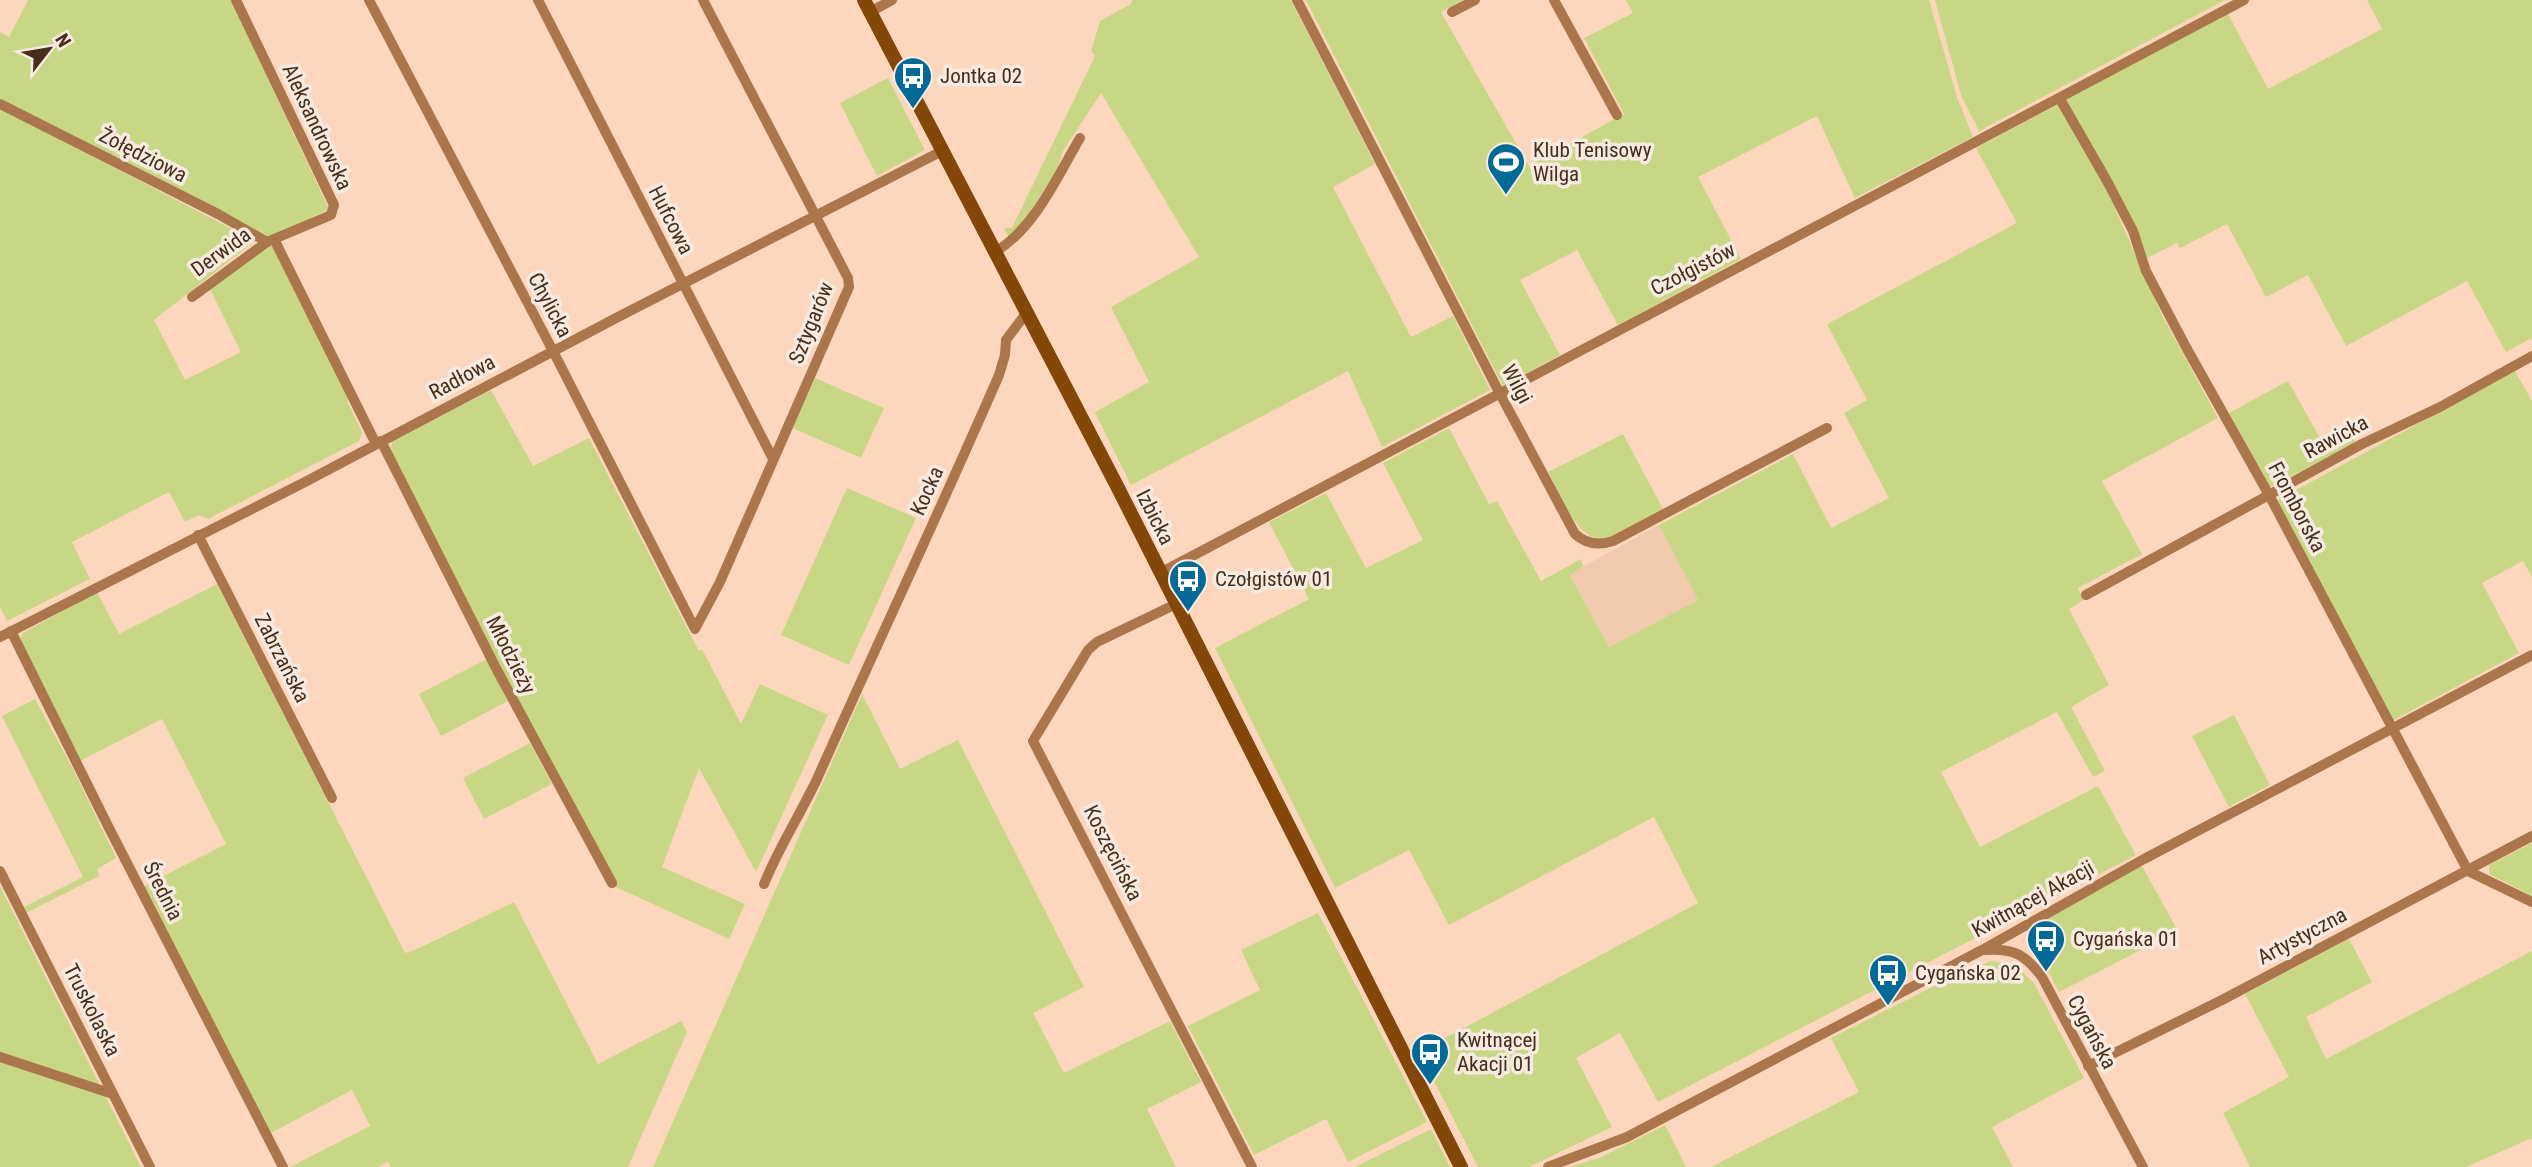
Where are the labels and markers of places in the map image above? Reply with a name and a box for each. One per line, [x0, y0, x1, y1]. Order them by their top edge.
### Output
bus stop icon: Jontka 02 [892, 55, 934, 110]
place label: Jontka 02 [940, 64, 1022, 88]
place label: Klub Tenisowy Wilga [1533, 138, 1652, 186]
sports icon: Klub Tenisowy Wilga [1485, 141, 1527, 196]
bus stop icon: Czołgistów 01 [1167, 558, 1209, 613]
place label: Czołgistów 01 [1215, 567, 1332, 591]
bus stop icon: Cygańska 01 [2025, 918, 2067, 973]
place label: Cygańska 01 [2073, 927, 2179, 951]
bus stop icon: Cygańska 02 [1867, 952, 1909, 1007]
place label: Cygańska 02 [1915, 961, 2021, 985]
place label: Kwitnącej Akacji 01 [1457, 1028, 1537, 1076]
bus stop icon: Kwitnącej Akacji 01 [1409, 1031, 1451, 1086]

